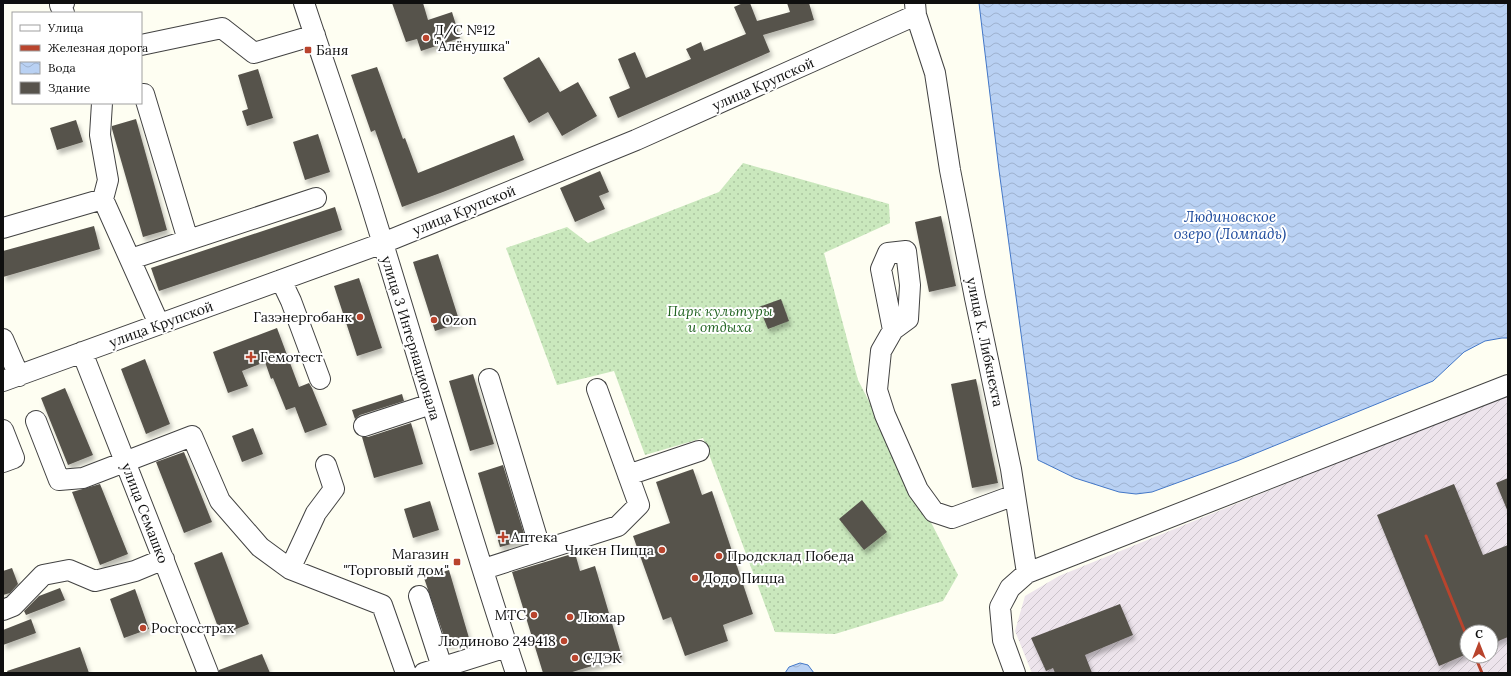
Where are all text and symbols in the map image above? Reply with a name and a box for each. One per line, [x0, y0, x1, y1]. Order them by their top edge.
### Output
legend [12, 12, 142, 104]
text: Улица [47, 20, 84, 35]
place label: Д/С №12 "Алёнушка" [434, 21, 510, 55]
marker: Д/С №12 "Алёнушка" [421, 33, 431, 43]
text: Железная дорога [48, 40, 148, 55]
place label: Баня [316, 41, 348, 59]
marker: Баня [303, 45, 313, 55]
street label: улица Крупской [709, 53, 817, 115]
text: Вода [48, 60, 76, 75]
text: Здание [48, 80, 91, 95]
street label: улица Крупской [410, 181, 518, 239]
water label: Людиновское озеро (Ломпадь) [1174, 207, 1286, 244]
street label: улица 3 Интернационала [377, 254, 445, 422]
street label: улица К. Либкнехта [962, 276, 1008, 408]
street label: улица Крупской [106, 297, 216, 351]
park label: Парк культуры и отдыха [667, 302, 773, 336]
place label: Газэнергобанк [253, 308, 352, 326]
place label: Ozon [442, 311, 477, 329]
marker: Газэнергобанк [355, 312, 365, 322]
marker: Ozon [429, 315, 439, 325]
place label: Гемотест [260, 348, 323, 366]
marker: Гемотест [245, 351, 257, 363]
street label: улица Семашко [118, 460, 172, 566]
place label: Аптека [510, 528, 558, 546]
marker: Аптека [498, 532, 508, 542]
place label: Чикен Пицца [564, 541, 654, 559]
place label: Магазин "Торговый дом" [343, 545, 449, 579]
marker: Чикен Пицца [657, 545, 667, 555]
place label: Продсклад Победа [727, 547, 854, 565]
marker: Продсклад Победа [714, 551, 724, 561]
marker: Магазин "Торговый дом" [452, 557, 462, 567]
place label: Додо Пицца [703, 569, 785, 587]
marker: Додо Пицца [690, 573, 700, 583]
place label: МТС [494, 606, 526, 624]
place label: Люмар [578, 608, 625, 626]
marker: МТС [529, 610, 539, 620]
marker: Люмар [565, 612, 575, 622]
place label: Росгосстрах [151, 619, 235, 637]
marker: Росгосстрах [138, 623, 148, 633]
north arrow [1459, 624, 1499, 664]
text: С [1475, 627, 1483, 641]
place label: Людиново 249418 [438, 632, 556, 650]
marker: Людиново 249418 [559, 636, 569, 646]
place label: СДЭК [583, 649, 622, 667]
marker: СДЭК [570, 653, 580, 663]

